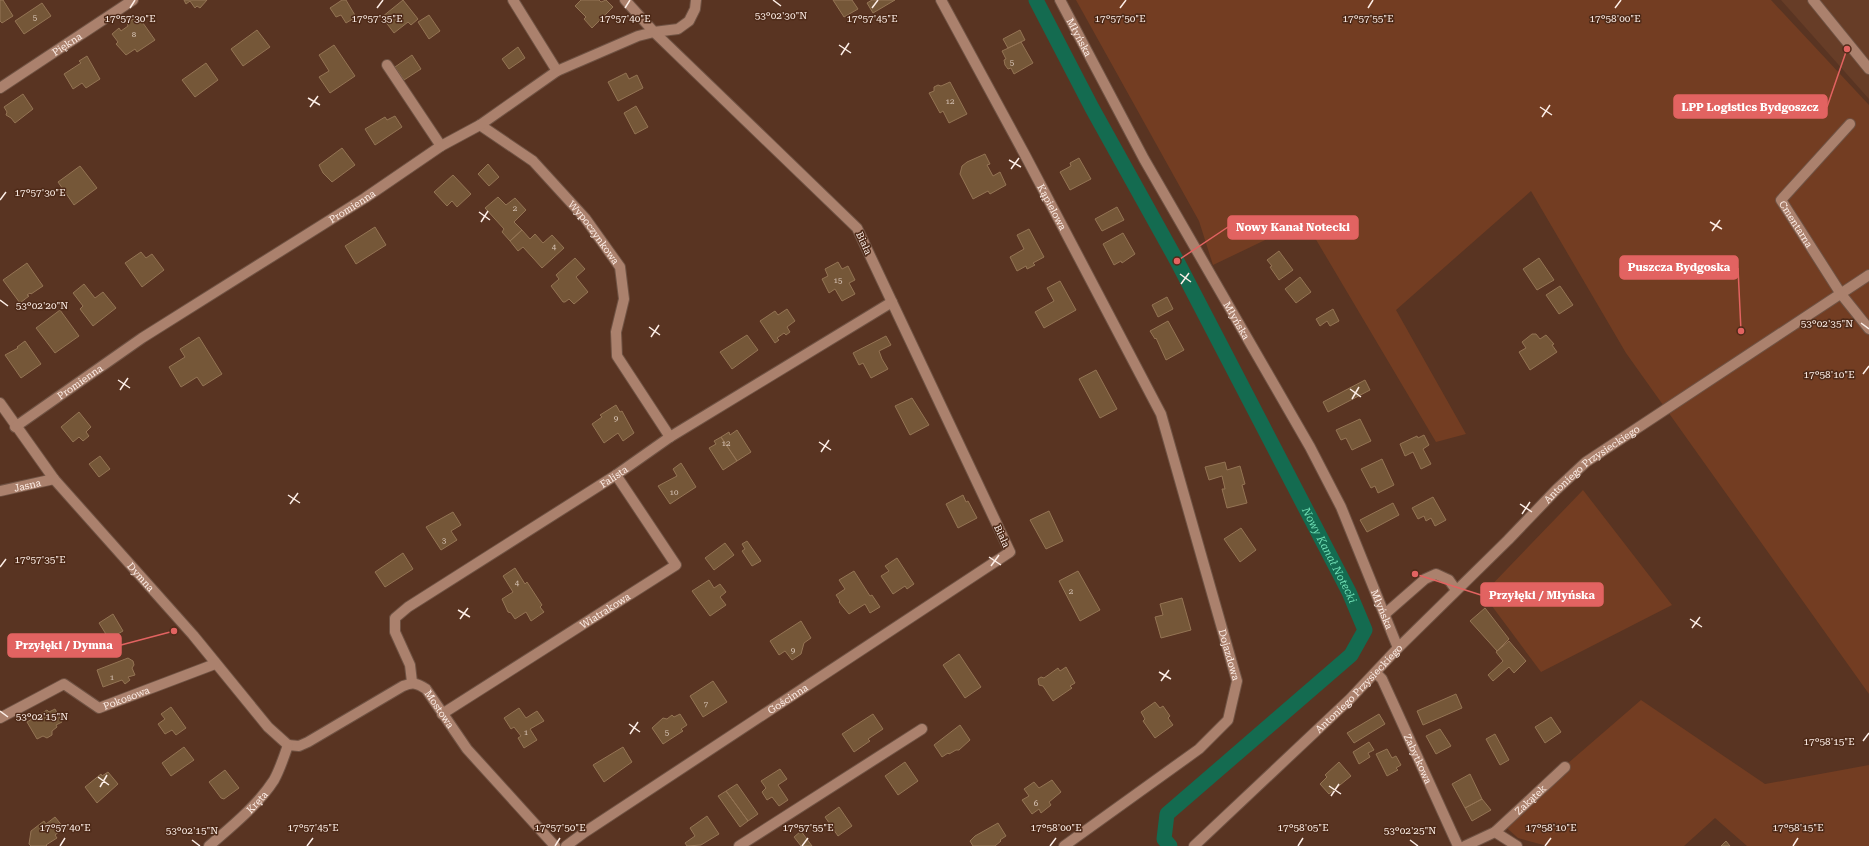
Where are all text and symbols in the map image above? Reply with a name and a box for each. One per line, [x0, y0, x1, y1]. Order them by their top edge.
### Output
text: 53°02'30"N [755, 10, 807, 21]
house number: 5 [33, 13, 38, 22]
text: 17°57'30"E [104, 13, 156, 24]
text: 17°57'35"E [351, 13, 403, 24]
text: 17°57'40"E [599, 13, 651, 24]
text: 17°57'45"E [846, 13, 898, 24]
text: 17°57'50"E [1094, 13, 1146, 24]
text: 17°57'55"E [1342, 13, 1394, 24]
text: 17°58'00"E [1589, 13, 1641, 24]
street label: Młyńska [1065, 16, 1094, 59]
street label: Piękna [50, 30, 84, 58]
house number: 8 [132, 30, 137, 39]
house number: 5 [1010, 58, 1015, 67]
callout: LPP Logistics Bydgoszcz [1674, 95, 1827, 118]
house number: 12 [946, 97, 955, 106]
text: LPP Logistics Bydgoszcz [1682, 101, 1819, 114]
street label: Kąpielowa [1036, 182, 1069, 232]
text: 17°57'30"E [14, 187, 66, 198]
street label: Promienna [327, 187, 378, 225]
street label: Wypoczynkowa [566, 198, 622, 267]
street label: Cmentarna [1777, 198, 1816, 250]
house number: 2 [513, 204, 518, 213]
callout: Nowy Kanał Notecki [1228, 216, 1358, 239]
text: Nowy Kanał Notecki [1236, 221, 1350, 234]
street label: Biała [854, 230, 874, 257]
house number: 4 [552, 243, 557, 252]
callout: Puszcza Bydgoska [1620, 256, 1738, 279]
text: Puszcza Bydgoska [1628, 261, 1731, 274]
house number: 15 [834, 276, 843, 285]
text: 53°02'20"N [16, 300, 68, 311]
street label: Młyńska [1222, 300, 1252, 342]
text: 53°02'35"N [1801, 318, 1853, 329]
street label: Promienna [55, 362, 105, 401]
text: 17°58'10"E [1803, 369, 1855, 380]
house number: 9 [614, 414, 619, 423]
street label: Antoniego Przysieckiego [1541, 423, 1641, 505]
house number: 12 [722, 439, 731, 448]
street label: Falista [598, 463, 630, 489]
street label: Jasna [13, 476, 42, 493]
house number: 10 [670, 488, 679, 497]
water label: Nowy Kanał Notecki [1299, 504, 1360, 606]
street label: Biała [992, 523, 1012, 550]
house number: 3 [442, 536, 447, 545]
text: 17°57'35"E [14, 554, 66, 565]
street label: Dymna [125, 560, 157, 594]
house number: 4 [515, 579, 520, 588]
callout: Przyłęki / Młyńska [1481, 583, 1603, 606]
house number: 2 [1069, 587, 1074, 596]
street label: Młyńska [1369, 588, 1395, 631]
text: Przyłęki / Młyńska [1489, 589, 1596, 602]
street label: Wiatrakowa [578, 590, 632, 630]
street label: Dojazdowa [1217, 628, 1242, 682]
callout: Przyłęki / Dymna [8, 634, 121, 657]
text: Przyłęki / Dymna [15, 639, 113, 652]
street label: Antoniego Przysieckiego [1313, 642, 1404, 735]
house number: 9 [791, 646, 796, 655]
house number: 1 [110, 673, 115, 682]
street label: Gościnna [765, 681, 810, 716]
street label: Pokosowa [101, 684, 151, 711]
street label: Mostowa [423, 688, 457, 731]
house number: 7 [704, 700, 709, 709]
text: 53°02'15"N [16, 711, 68, 722]
house number: 1 [524, 728, 529, 737]
house number: 5 [665, 728, 670, 737]
street label: Zabytkowa [1402, 732, 1435, 786]
text: 17°58'15"E [1803, 736, 1855, 747]
street label: Zakątek [1512, 782, 1548, 816]
street label: Kręta [244, 788, 270, 815]
house number: 6 [1034, 799, 1039, 808]
text: 17°57'40"E [39, 822, 91, 833]
text: 17°57'45"E [287, 822, 339, 833]
text: 17°57'50"E [534, 822, 586, 833]
text: 17°57'55"E [782, 822, 834, 833]
text: 17°58'00"E [1030, 822, 1082, 833]
text: 17°58'05"E [1277, 822, 1329, 833]
text: 17°58'10"E [1525, 822, 1577, 833]
text: 17°58'15"E [1772, 822, 1824, 833]
text: 53°02'15"N [166, 825, 218, 836]
text: 53°02'25"N [1384, 825, 1436, 836]

